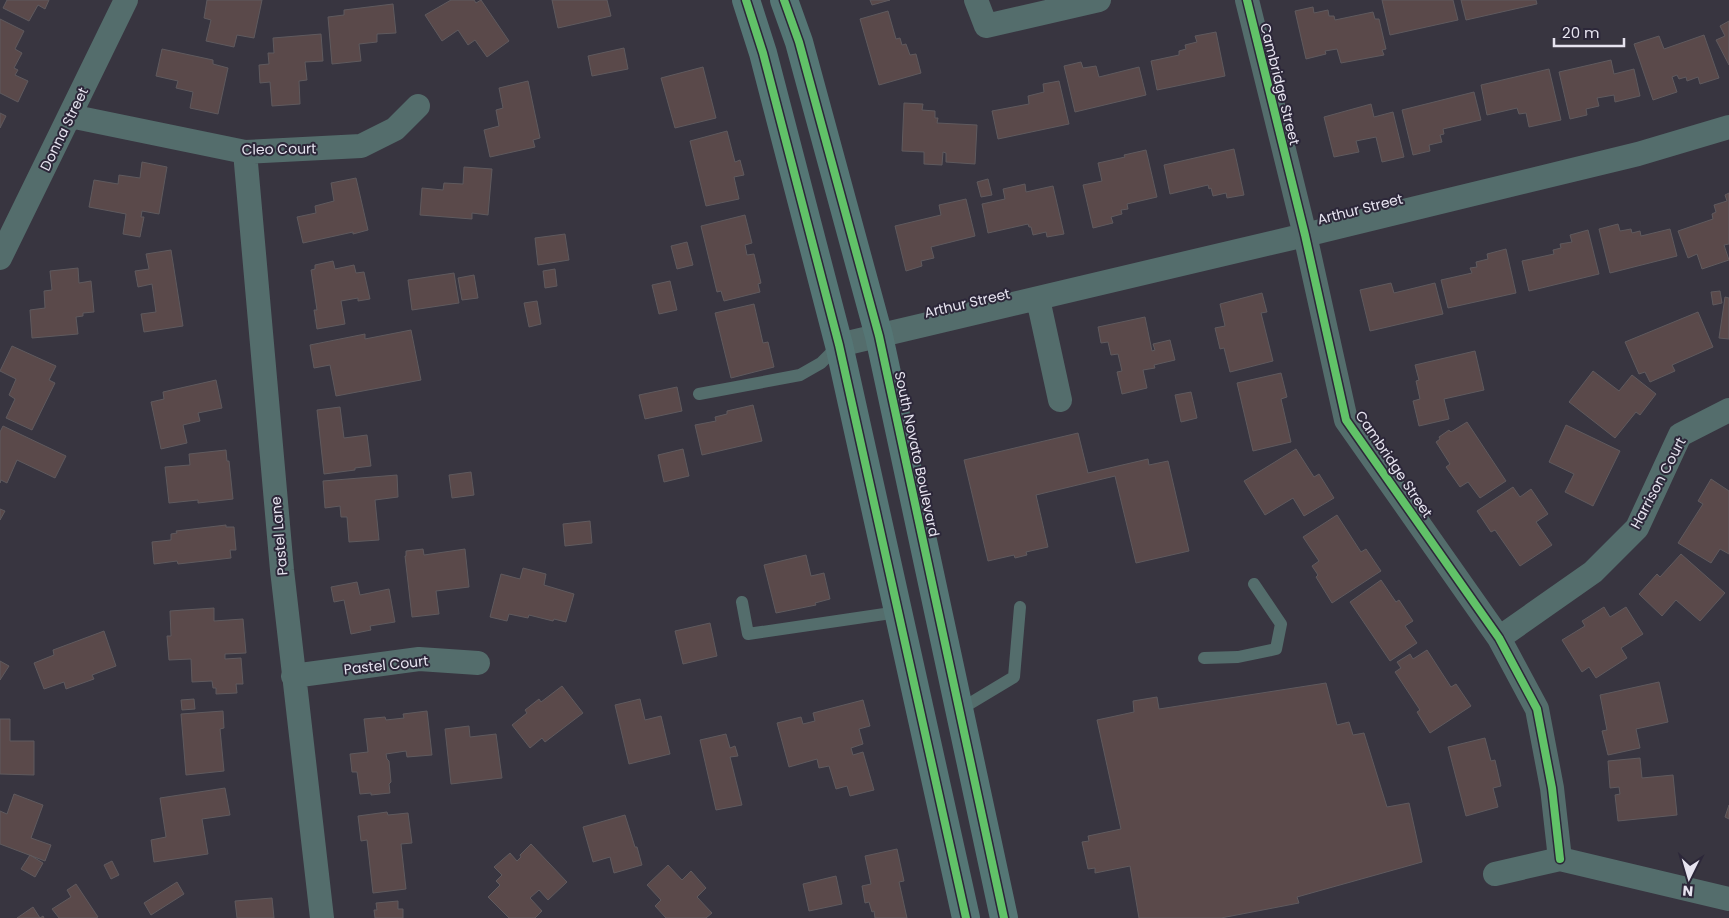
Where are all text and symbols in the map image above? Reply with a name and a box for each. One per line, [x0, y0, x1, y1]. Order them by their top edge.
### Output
scale bar [1554, 15, 1624, 47]
street label: Cambridge Street [1255, 21, 1305, 147]
text: 20 m [1562, 22, 1600, 43]
street label: Donna Street [35, 84, 93, 174]
street label: Cleo Court [241, 138, 317, 160]
street label: Arthur Street [1315, 189, 1405, 229]
street label: Arthur Street [922, 283, 1012, 323]
street label: South Novato Boulevard [890, 370, 944, 538]
street label: Cambridge Street [1351, 407, 1437, 521]
street label: Harrison Court [1625, 434, 1691, 532]
street label: Pastel Lane [266, 495, 292, 576]
street label: Pastel Court [343, 651, 429, 679]
north arrow [1664, 853, 1714, 903]
text: N [1682, 881, 1694, 901]

